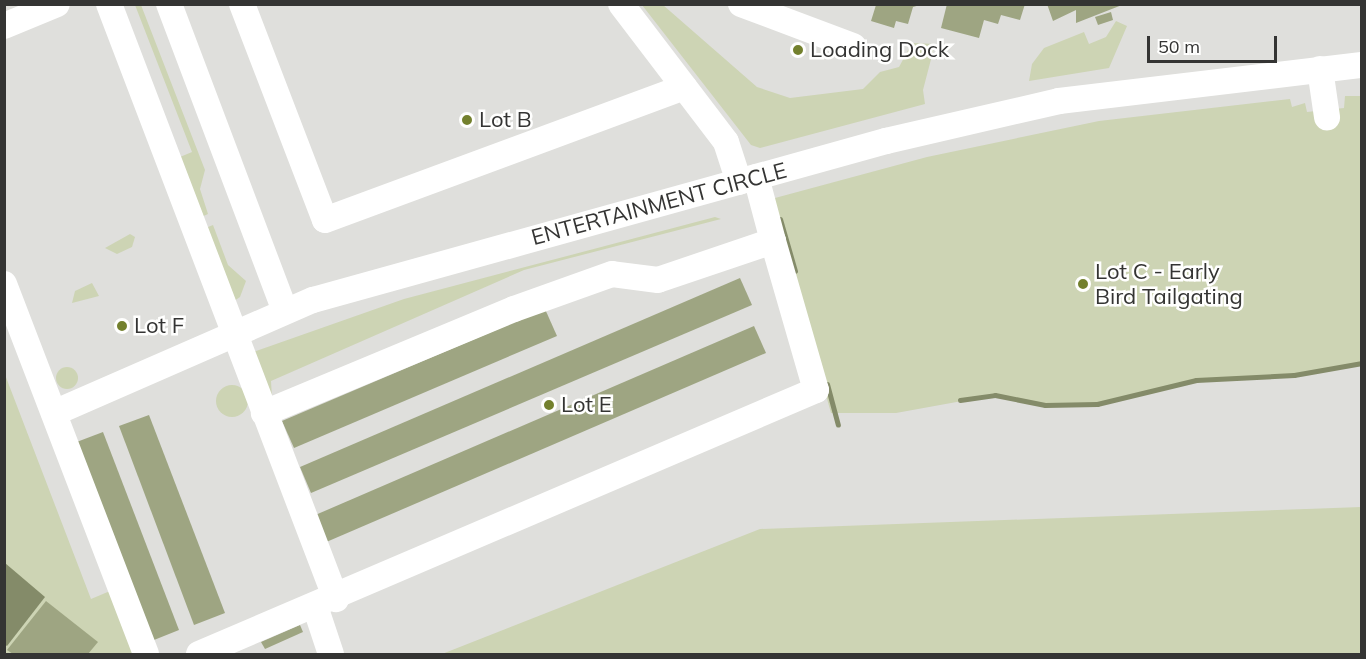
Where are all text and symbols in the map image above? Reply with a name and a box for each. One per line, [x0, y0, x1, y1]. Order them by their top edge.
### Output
scale bar [1150, 24, 1280, 62]
text: 50 m [1158, 35, 1200, 58]
place label: Loading Dock [810, 37, 949, 63]
marker: Loading Dock [791, 43, 805, 57]
place label: Lot B [479, 107, 532, 133]
marker: Lot B [460, 113, 474, 127]
street label: ENTERTAINMENT CIRCLE [528, 157, 790, 251]
place label: Lot C - Early Bird Tailgating [1095, 258, 1243, 310]
marker: Lot C - Early Bird Tailgating [1076, 277, 1090, 291]
place label: Lot F [134, 313, 184, 339]
marker: Lot F [115, 319, 129, 333]
place label: Lot E [561, 392, 612, 418]
marker: Lot E [542, 398, 556, 412]

